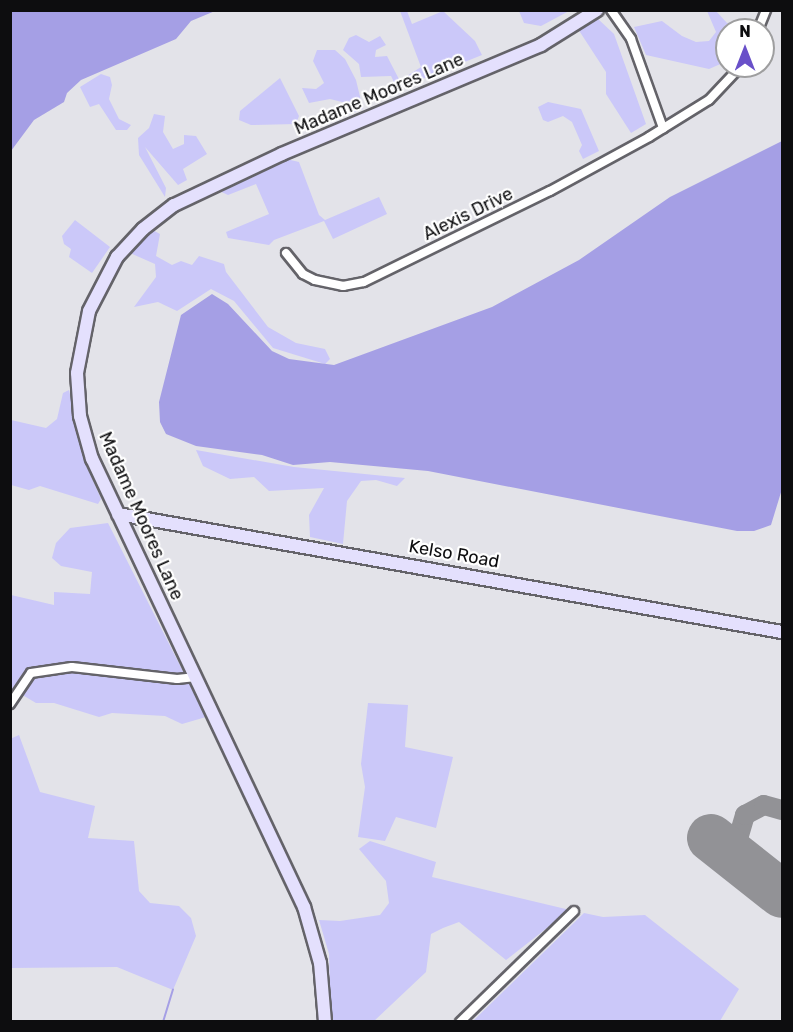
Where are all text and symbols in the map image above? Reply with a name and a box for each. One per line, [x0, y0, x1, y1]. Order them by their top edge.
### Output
north arrow [715, 18, 775, 78]
text: N [739, 22, 751, 41]
street label: Madame Moores Lane [291, 49, 467, 139]
street label: Alexis Drive [420, 183, 516, 245]
street label: Madame Moores Lane [94, 429, 188, 603]
street label: Kelso Road [407, 535, 501, 573]

